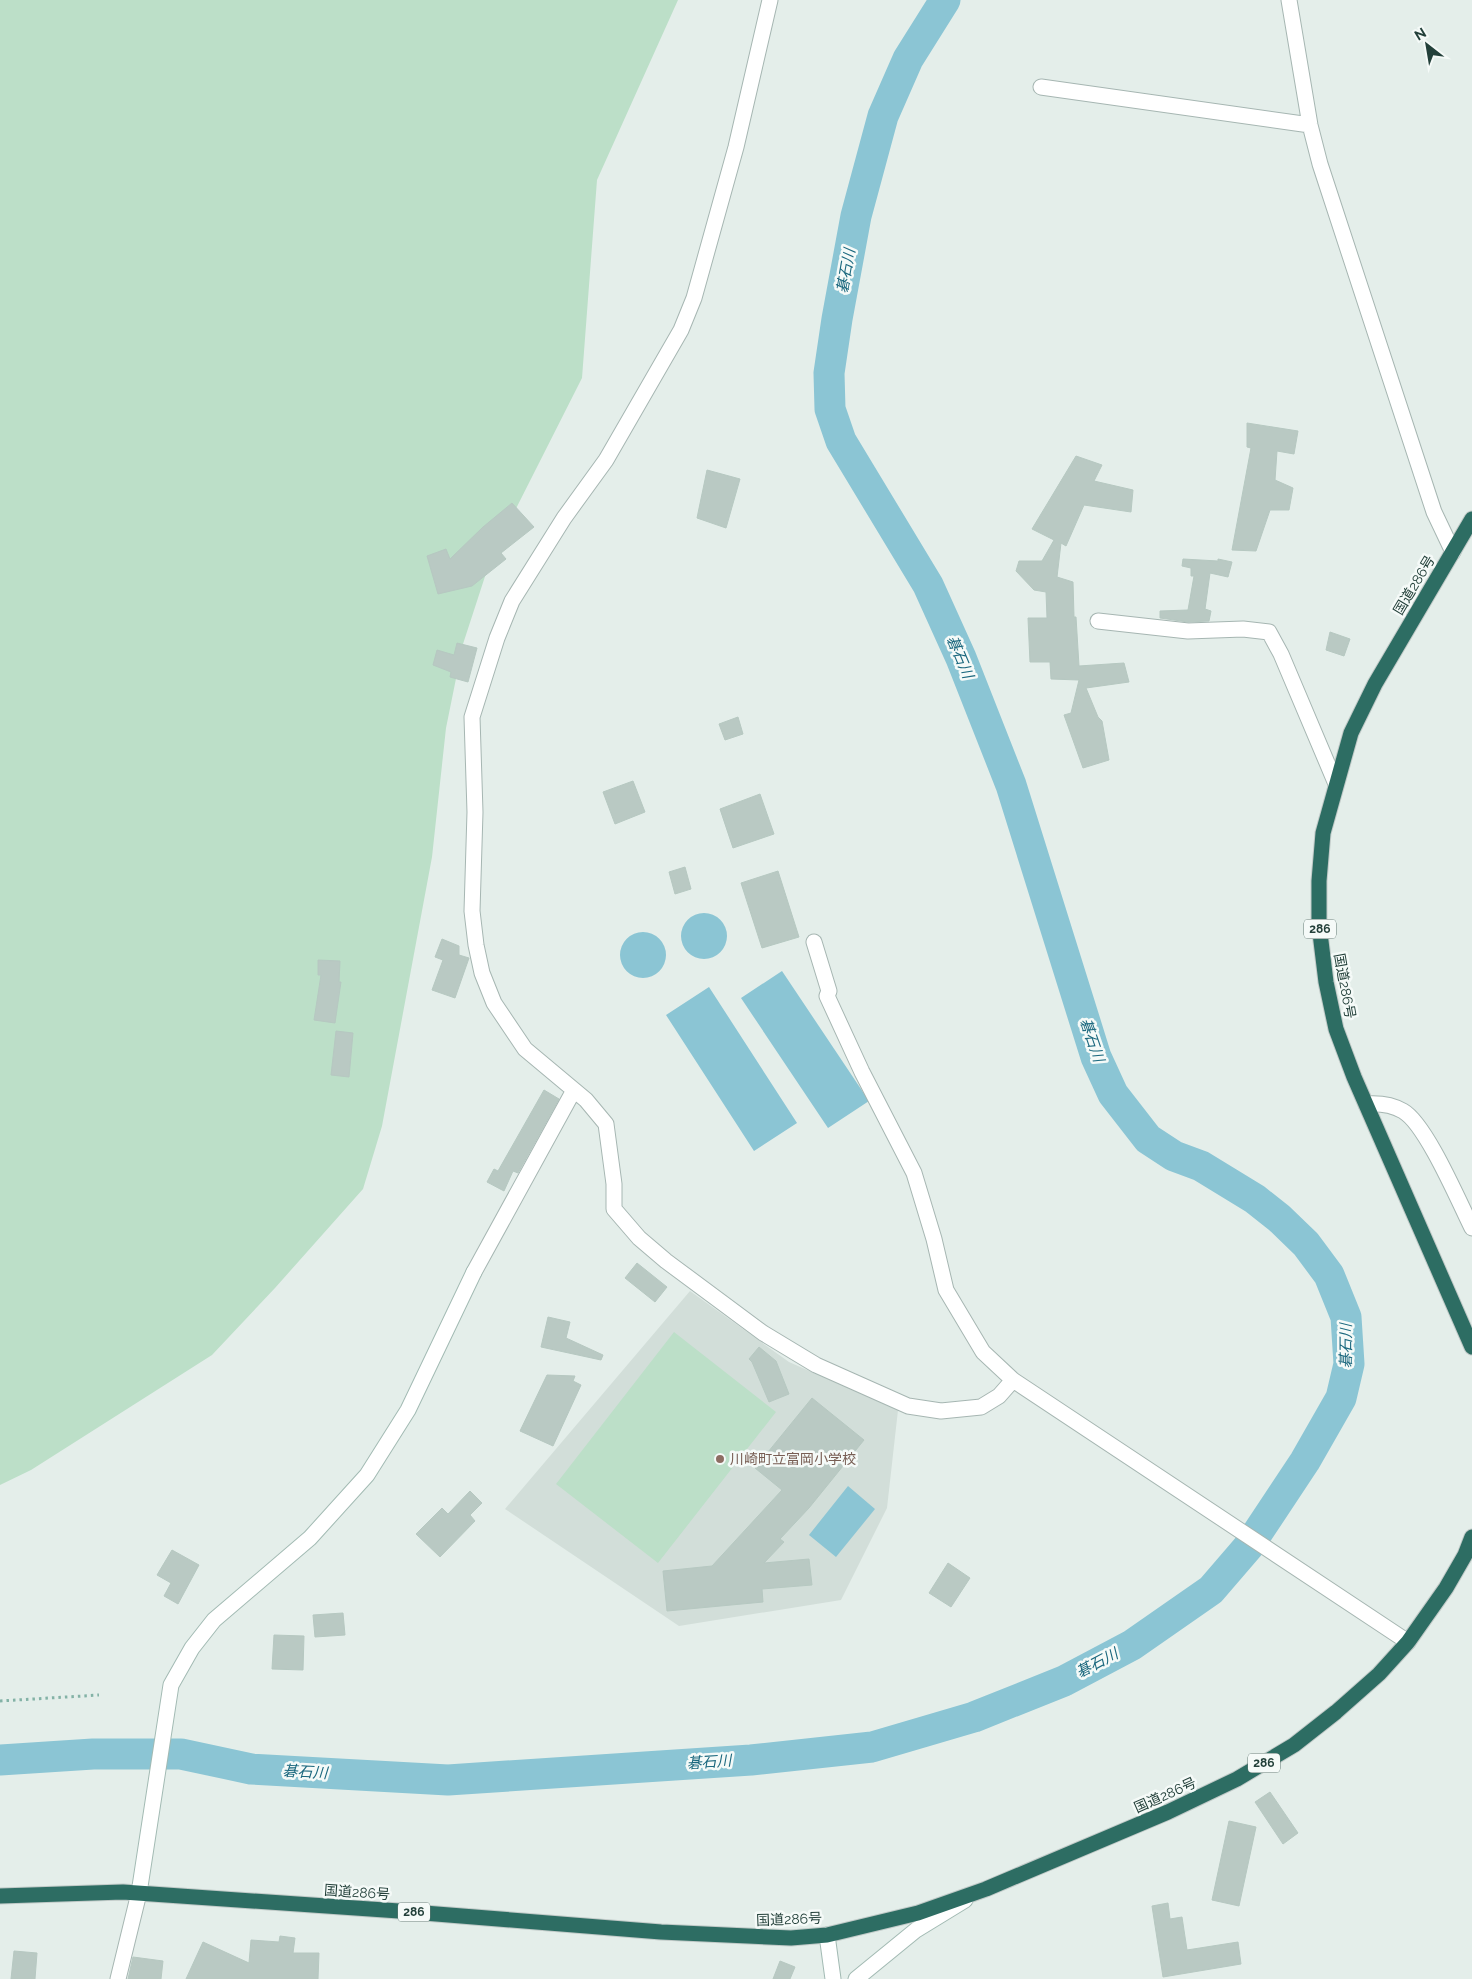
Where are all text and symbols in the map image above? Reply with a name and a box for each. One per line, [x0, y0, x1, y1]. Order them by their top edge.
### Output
north arrow [1402, 20, 1452, 70]
text: N [1412, 24, 1429, 43]
water label: 碁石川 [833, 245, 859, 295]
street label: 国道286号 [1390, 553, 1438, 617]
water label: 碁石川 [943, 633, 978, 683]
road number: 286 [1304, 920, 1336, 939]
street label: 国道286号 [1331, 952, 1359, 1020]
water label: 碁石川 [1076, 1016, 1108, 1066]
water label: 碁石川 [1337, 1322, 1355, 1369]
place label: 川崎町立富岡小学校 [730, 1451, 856, 1467]
marker: 川崎町立富岡小学校 [714, 1453, 726, 1465]
water label: 碁石川 [1073, 1644, 1123, 1682]
water label: 碁石川 [686, 1751, 734, 1773]
road number: 286 [1248, 1754, 1280, 1772]
water label: 碁石川 [282, 1762, 330, 1782]
street label: 国道286号 [1132, 1774, 1198, 1816]
street label: 国道286号 [323, 1882, 391, 1902]
road number: 286 [398, 1902, 430, 1921]
street label: 国道286号 [756, 1910, 822, 1928]

